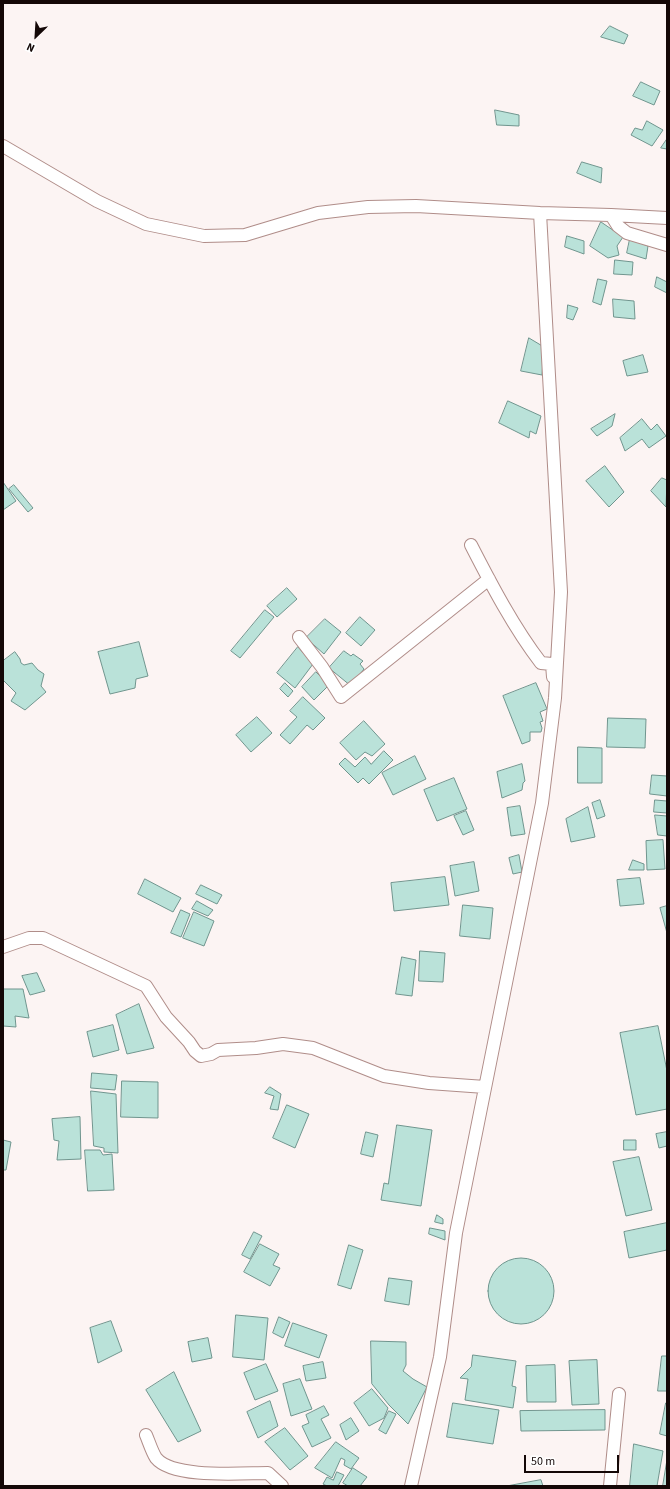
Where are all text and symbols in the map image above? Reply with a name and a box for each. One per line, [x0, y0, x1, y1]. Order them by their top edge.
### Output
north arrow [16, 16, 56, 56]
text: N [24, 39, 37, 56]
scale bar [526, 1447, 621, 1473]
text: 50 m [531, 1453, 555, 1470]

